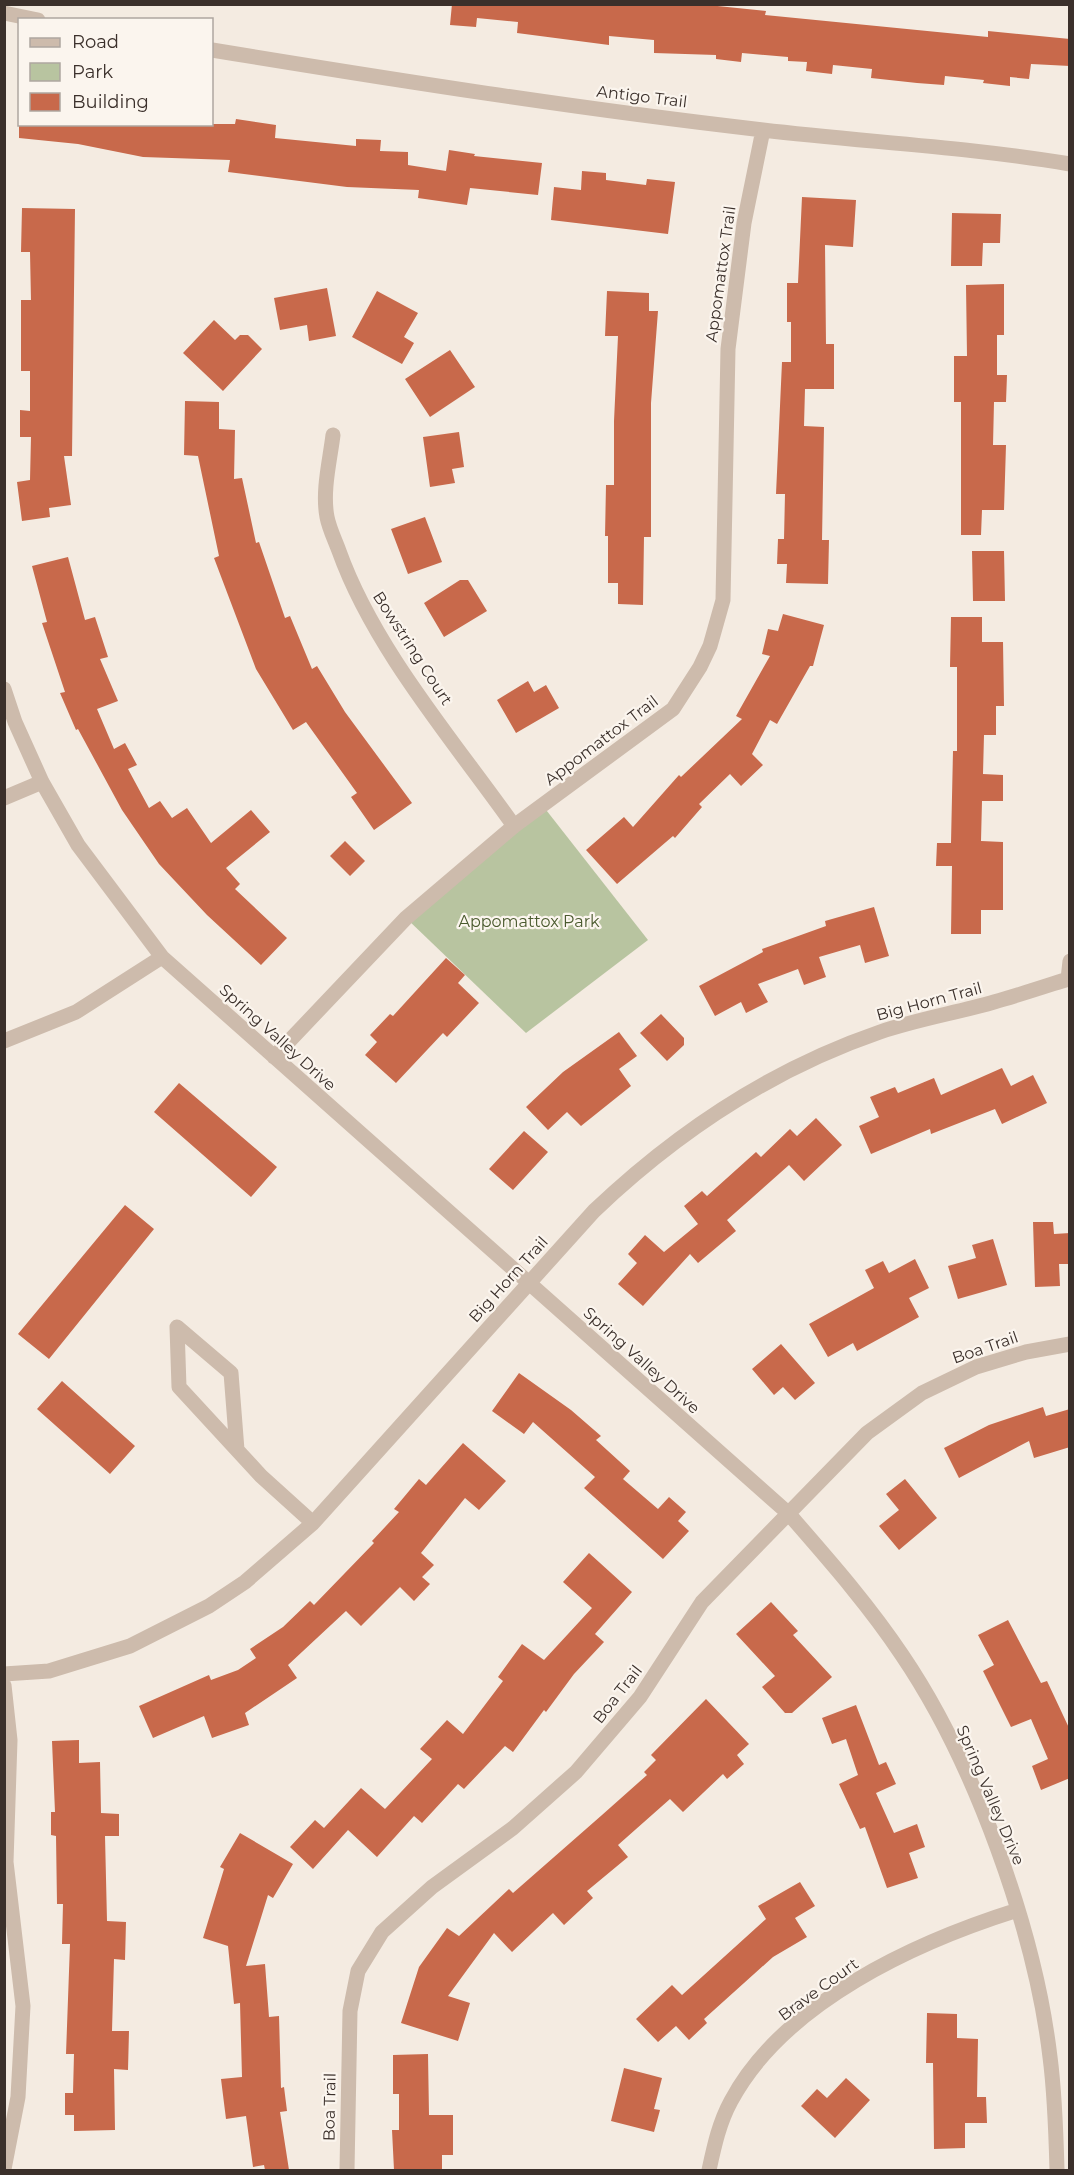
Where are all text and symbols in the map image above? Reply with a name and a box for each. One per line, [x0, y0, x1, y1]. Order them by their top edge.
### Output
legend [18, 18, 213, 126]
text: Road [72, 31, 119, 53]
text: Park [72, 61, 113, 83]
street label: Antigo Trail [596, 82, 688, 111]
text: Building [72, 91, 149, 113]
street label: Appomattox Trail [702, 205, 739, 343]
street label: Bowstring Court [369, 588, 457, 709]
street label: Appomattox Trail [541, 691, 662, 789]
park label: Appomattox Park [458, 912, 600, 931]
street label: Big Horn Trail [874, 978, 984, 1025]
street label: Spring Valley Drive [216, 980, 340, 1095]
street label: Big Horn Trail [465, 1233, 552, 1326]
street label: Spring Valley Drive [580, 1303, 704, 1418]
street label: Boa Trail [950, 1327, 1021, 1368]
street label: Boa Trail [589, 1661, 646, 1727]
street label: Spring Valley Drive [953, 1722, 1029, 1868]
street label: Brave Court [775, 1954, 862, 2025]
street label: Boa Trail [319, 2073, 340, 2141]

